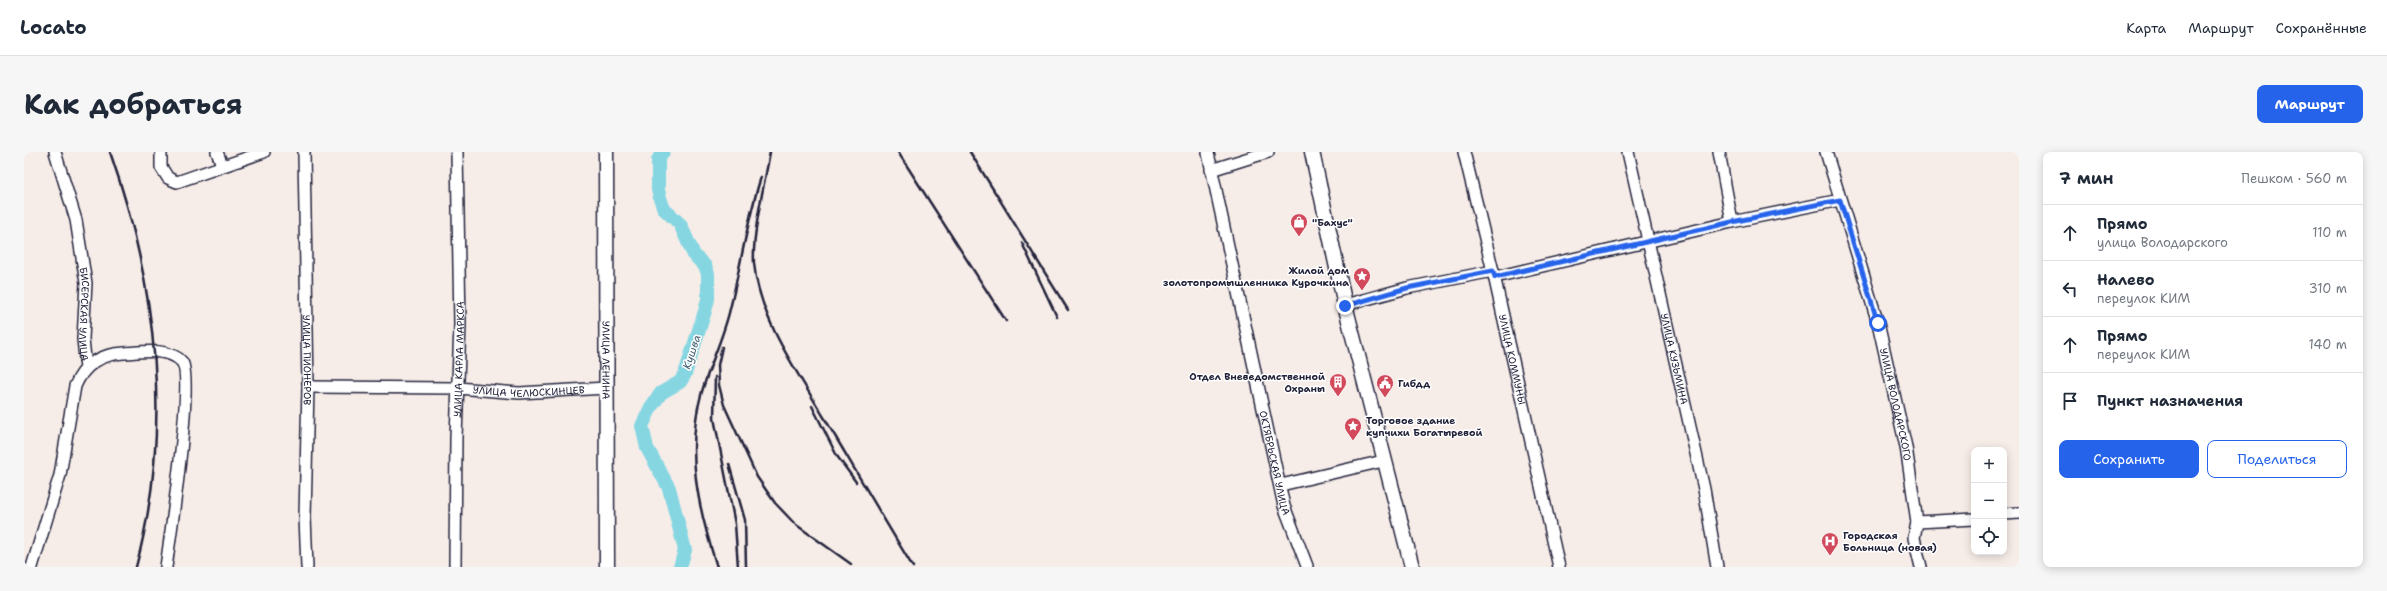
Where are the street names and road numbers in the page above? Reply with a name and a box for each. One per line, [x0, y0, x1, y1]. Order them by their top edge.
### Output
street label: БИСЕРСКАЯ УЛИЦА [76, 266, 93, 362]
street label: УЛИЦА КАРЛА МАРКСА [450, 301, 467, 417]
street label: УЛИЦА КУЗЬМИНА [1658, 312, 1691, 406]
street label: УЛИЦА КОММУНЫ [1496, 313, 1529, 406]
street label: УЛИЦА ПИОНЕРОВ [300, 315, 315, 405]
street label: УЛИЦА ЛЕНИНА [600, 321, 613, 399]
street label: УЛИЦА ВОЛОДАРСКОГО [1877, 347, 1914, 462]
street label: УЛИЦА ЧЕЛЮСКИНЦЕВ [472, 383, 585, 400]
street label: ОКТЯБРЬСКАЯ УЛИЦА [1257, 409, 1293, 517]

